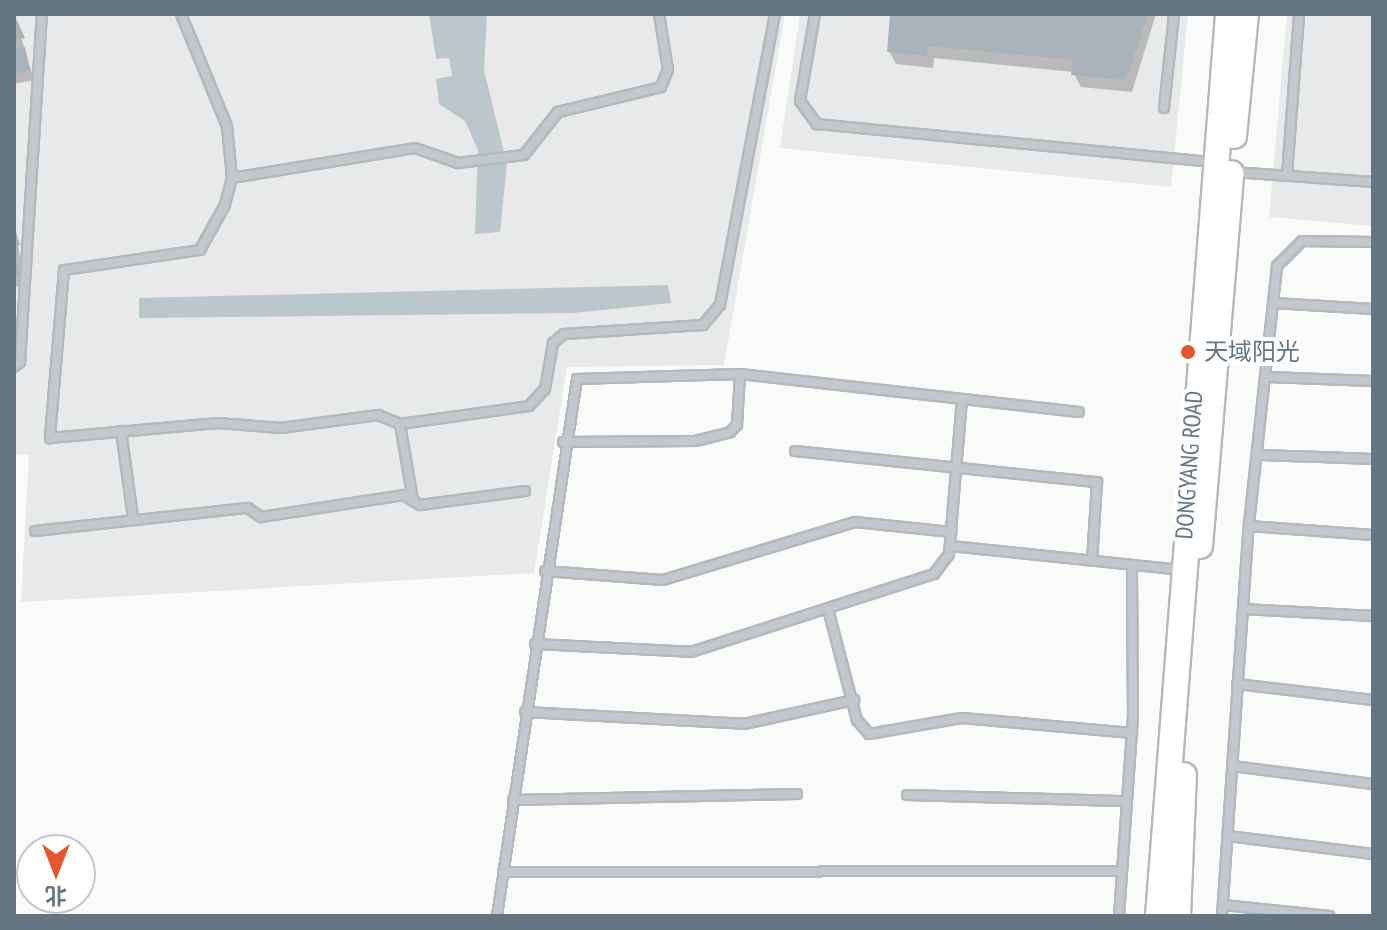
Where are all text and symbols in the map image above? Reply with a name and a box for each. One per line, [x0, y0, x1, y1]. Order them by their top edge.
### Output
place label: 天域阳光 [1204, 338, 1300, 366]
marker: 天域阳光 [1179, 343, 1197, 361]
street label: DONGYANG ROAD [1169, 390, 1209, 540]
north arrow [16, 834, 96, 914]
text: 北 [45, 882, 67, 910]

